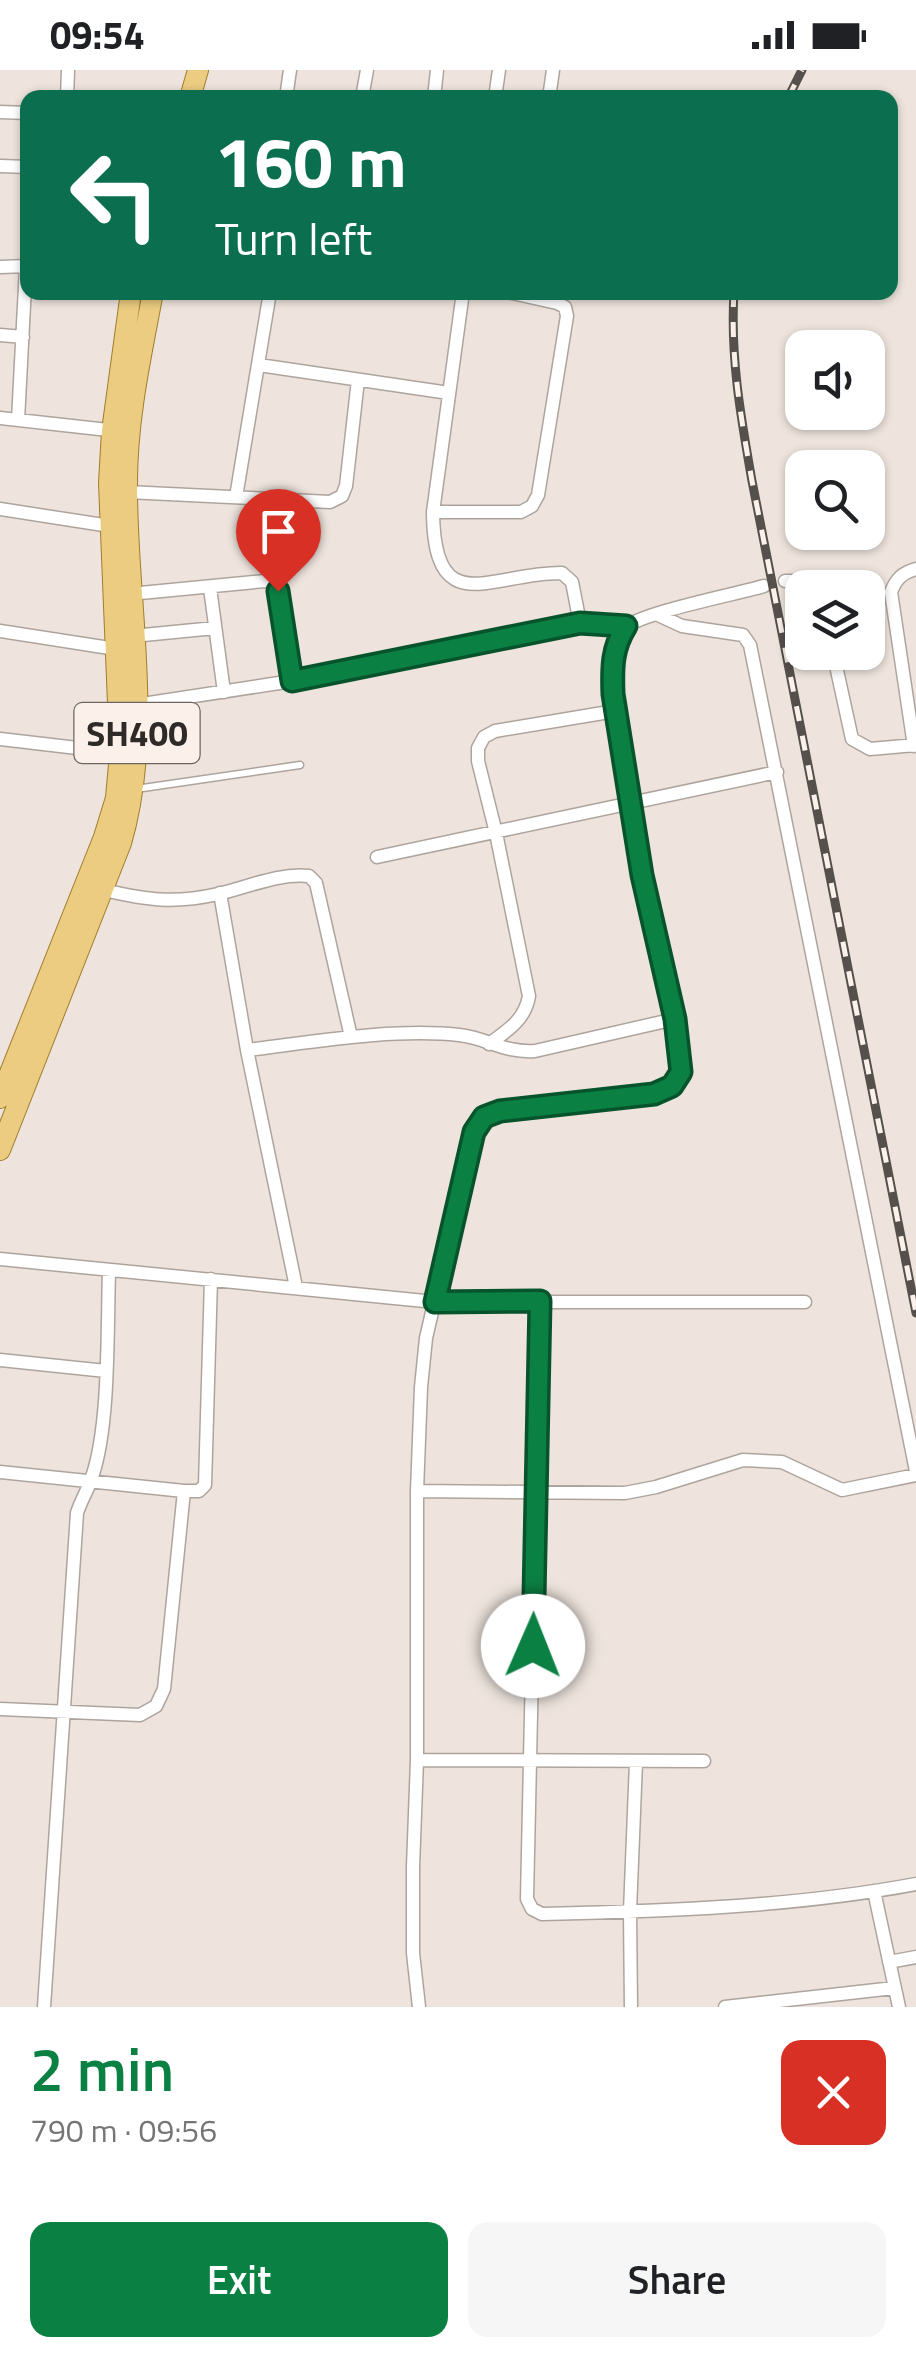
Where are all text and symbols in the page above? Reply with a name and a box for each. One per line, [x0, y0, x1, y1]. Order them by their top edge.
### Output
text: 09:54 [50, 6, 145, 64]
text: 160 m [215, 108, 407, 214]
icon: left [50, 130, 180, 260]
text: Turn left [215, 204, 372, 272]
map controls [785, 330, 885, 670]
button: sound [785, 330, 885, 430]
button: search [785, 450, 885, 550]
pin [236, 489, 321, 592]
icon: arrive [251, 504, 306, 559]
button: layers [785, 570, 885, 670]
road number: SH400 [74, 703, 200, 763]
position arrow [481, 1594, 585, 1698]
text: 2 min [30, 2023, 174, 2114]
button: close [781, 2040, 886, 2145]
text: 790 m · 09:56 [30, 2106, 217, 2154]
button: Exit [30, 2222, 448, 2337]
button: Share [468, 2222, 886, 2337]

